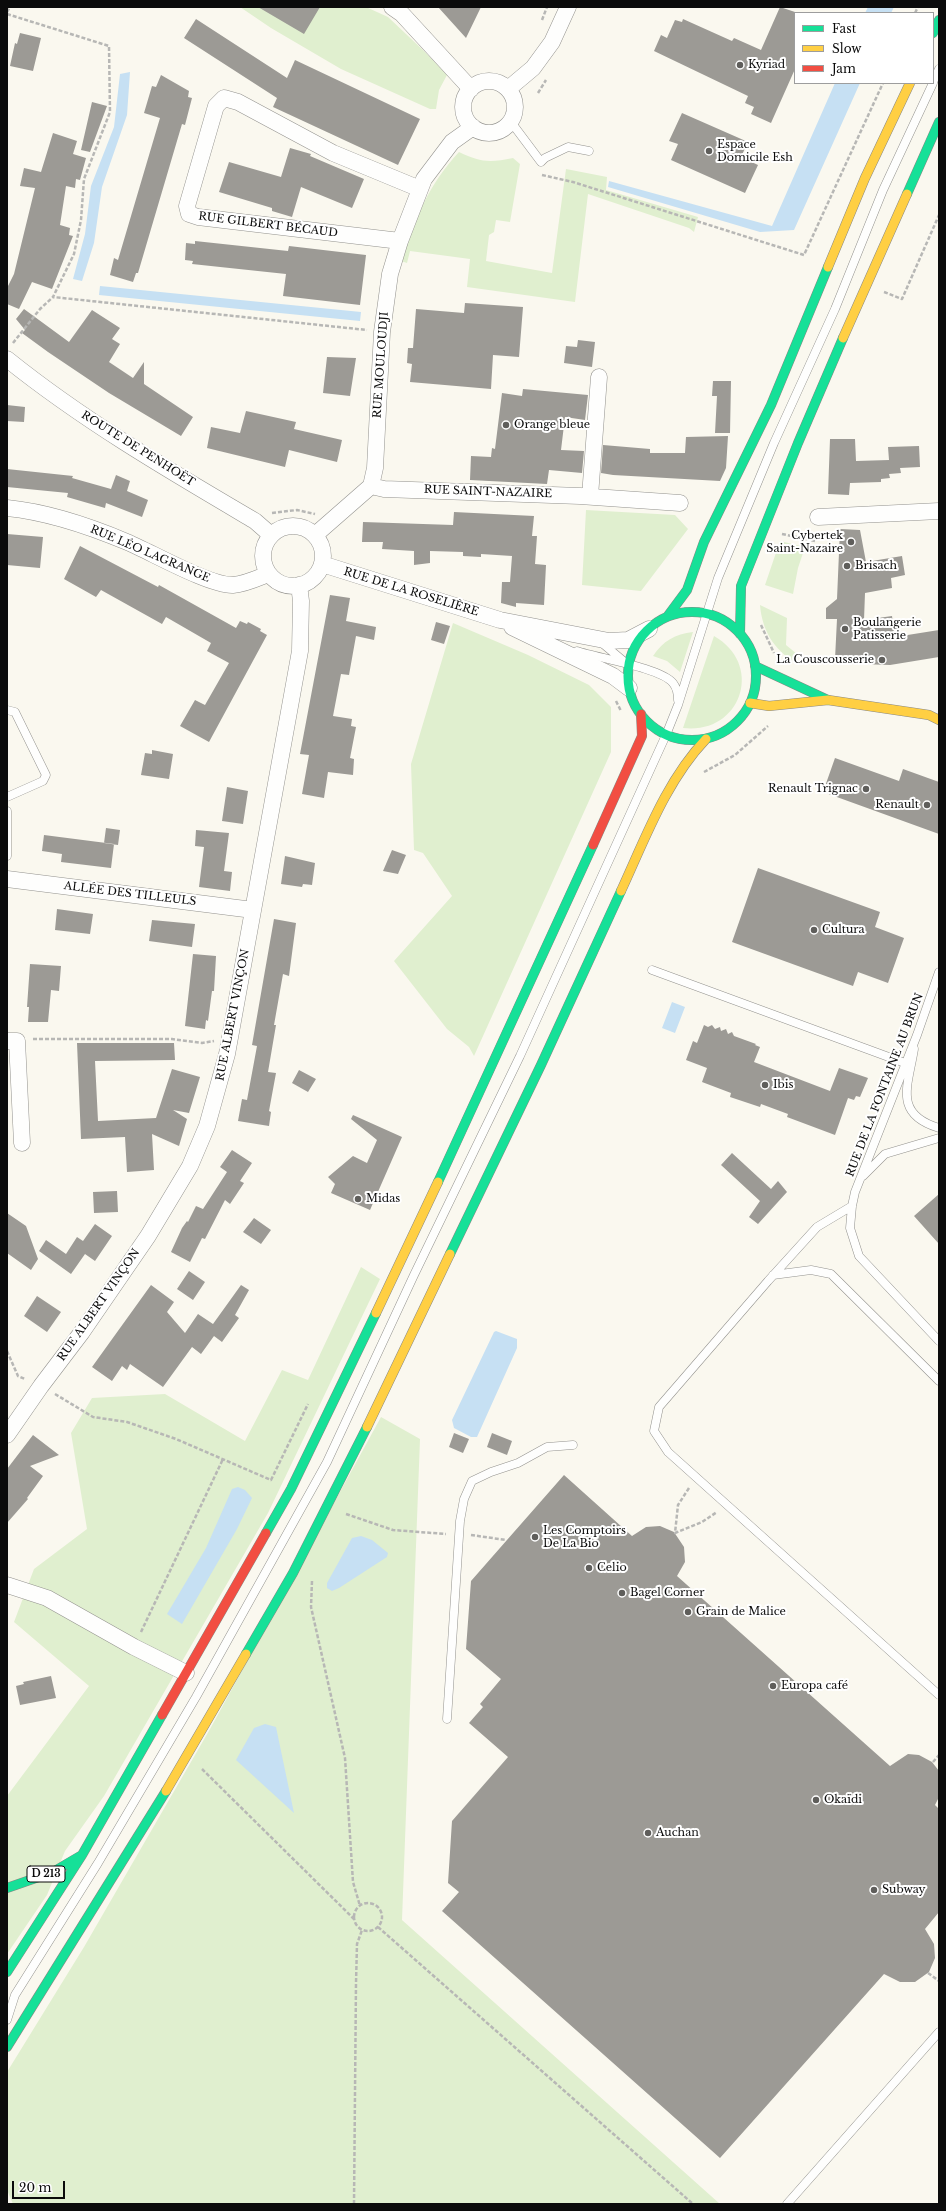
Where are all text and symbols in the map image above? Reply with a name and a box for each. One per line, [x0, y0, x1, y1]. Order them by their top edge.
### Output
legend [794, 12, 934, 84]
text: Fast [832, 21, 856, 36]
text: Slow [832, 41, 861, 56]
place label: Kyriad [748, 58, 785, 72]
marker: Kyriad [735, 60, 745, 70]
text: Jam [832, 61, 856, 76]
place label: Espace Domicile Esh [717, 138, 793, 164]
marker: Espace Domicile Esh [704, 146, 714, 156]
street label: RUE GILBERT BÉCAUD [198, 210, 338, 240]
street label: RUE MOULOUDJI [371, 311, 391, 419]
street label: ROUTE DE PENHOËT [79, 409, 197, 489]
place label: Orange bleue [514, 418, 590, 432]
marker: Orange bleue [501, 420, 511, 430]
street label: RUE SAINT-NAZAIRE [424, 483, 552, 501]
street label: RUE LÉO LAGRANGE [88, 523, 212, 585]
place label: Cybertek Saint-Nazaire [766, 529, 843, 555]
marker: Cybertek Saint-Nazaire [846, 537, 856, 547]
place label: Brisach [855, 559, 897, 573]
marker: Brisach [842, 561, 852, 571]
street label: RUE DE LA ROSELIÈRE [342, 565, 480, 619]
place label: Boulangerie Patisserie [853, 616, 921, 642]
marker: Boulangerie Patisserie [840, 624, 850, 634]
place label: La Couscousserie [776, 653, 874, 667]
marker: La Couscousserie [877, 655, 887, 665]
place label: Renault Trignac [768, 782, 858, 796]
marker: Renault Trignac [861, 784, 871, 794]
place label: Renault [875, 798, 919, 812]
marker: Renault [922, 800, 932, 810]
street label: ALLÉE DES TILLEULS [63, 879, 197, 909]
place label: Cultura [822, 923, 865, 937]
marker: Cultura [809, 925, 819, 935]
street label: RUE ALBERT VINÇON [214, 948, 252, 1082]
street label: RUE DE LA FONTAINE AU BRUN [844, 991, 926, 1179]
place label: Ibis [773, 1078, 794, 1092]
marker: Ibis [760, 1080, 770, 1090]
place label: Midas [366, 1192, 400, 1206]
marker: Midas [353, 1194, 363, 1204]
street label: RUE ALBERT VINÇON [55, 1246, 143, 1364]
place label: Les Comptoirs De La Bio [543, 1524, 626, 1550]
marker: Les Comptoirs De La Bio [530, 1532, 540, 1542]
place label: Celio [597, 1561, 627, 1575]
marker: Celio [584, 1563, 594, 1573]
place label: Bagel Corner [630, 1586, 704, 1600]
marker: Bagel Corner [617, 1588, 627, 1598]
place label: Grain de Malice [696, 1605, 786, 1619]
marker: Grain de Malice [683, 1607, 693, 1617]
place label: Europa café [781, 1679, 848, 1693]
marker: Europa café [768, 1681, 778, 1691]
place label: Okaïdi [824, 1793, 862, 1807]
marker: Okaïdi [811, 1795, 821, 1805]
place label: Auchan [656, 1826, 699, 1840]
marker: Auchan [643, 1828, 653, 1838]
road number: D 213 [27, 1866, 65, 1882]
place label: Subway [882, 1883, 926, 1897]
marker: Subway [869, 1885, 879, 1895]
scale bar [14, 2173, 67, 2199]
text: 20 m [19, 2180, 51, 2195]

